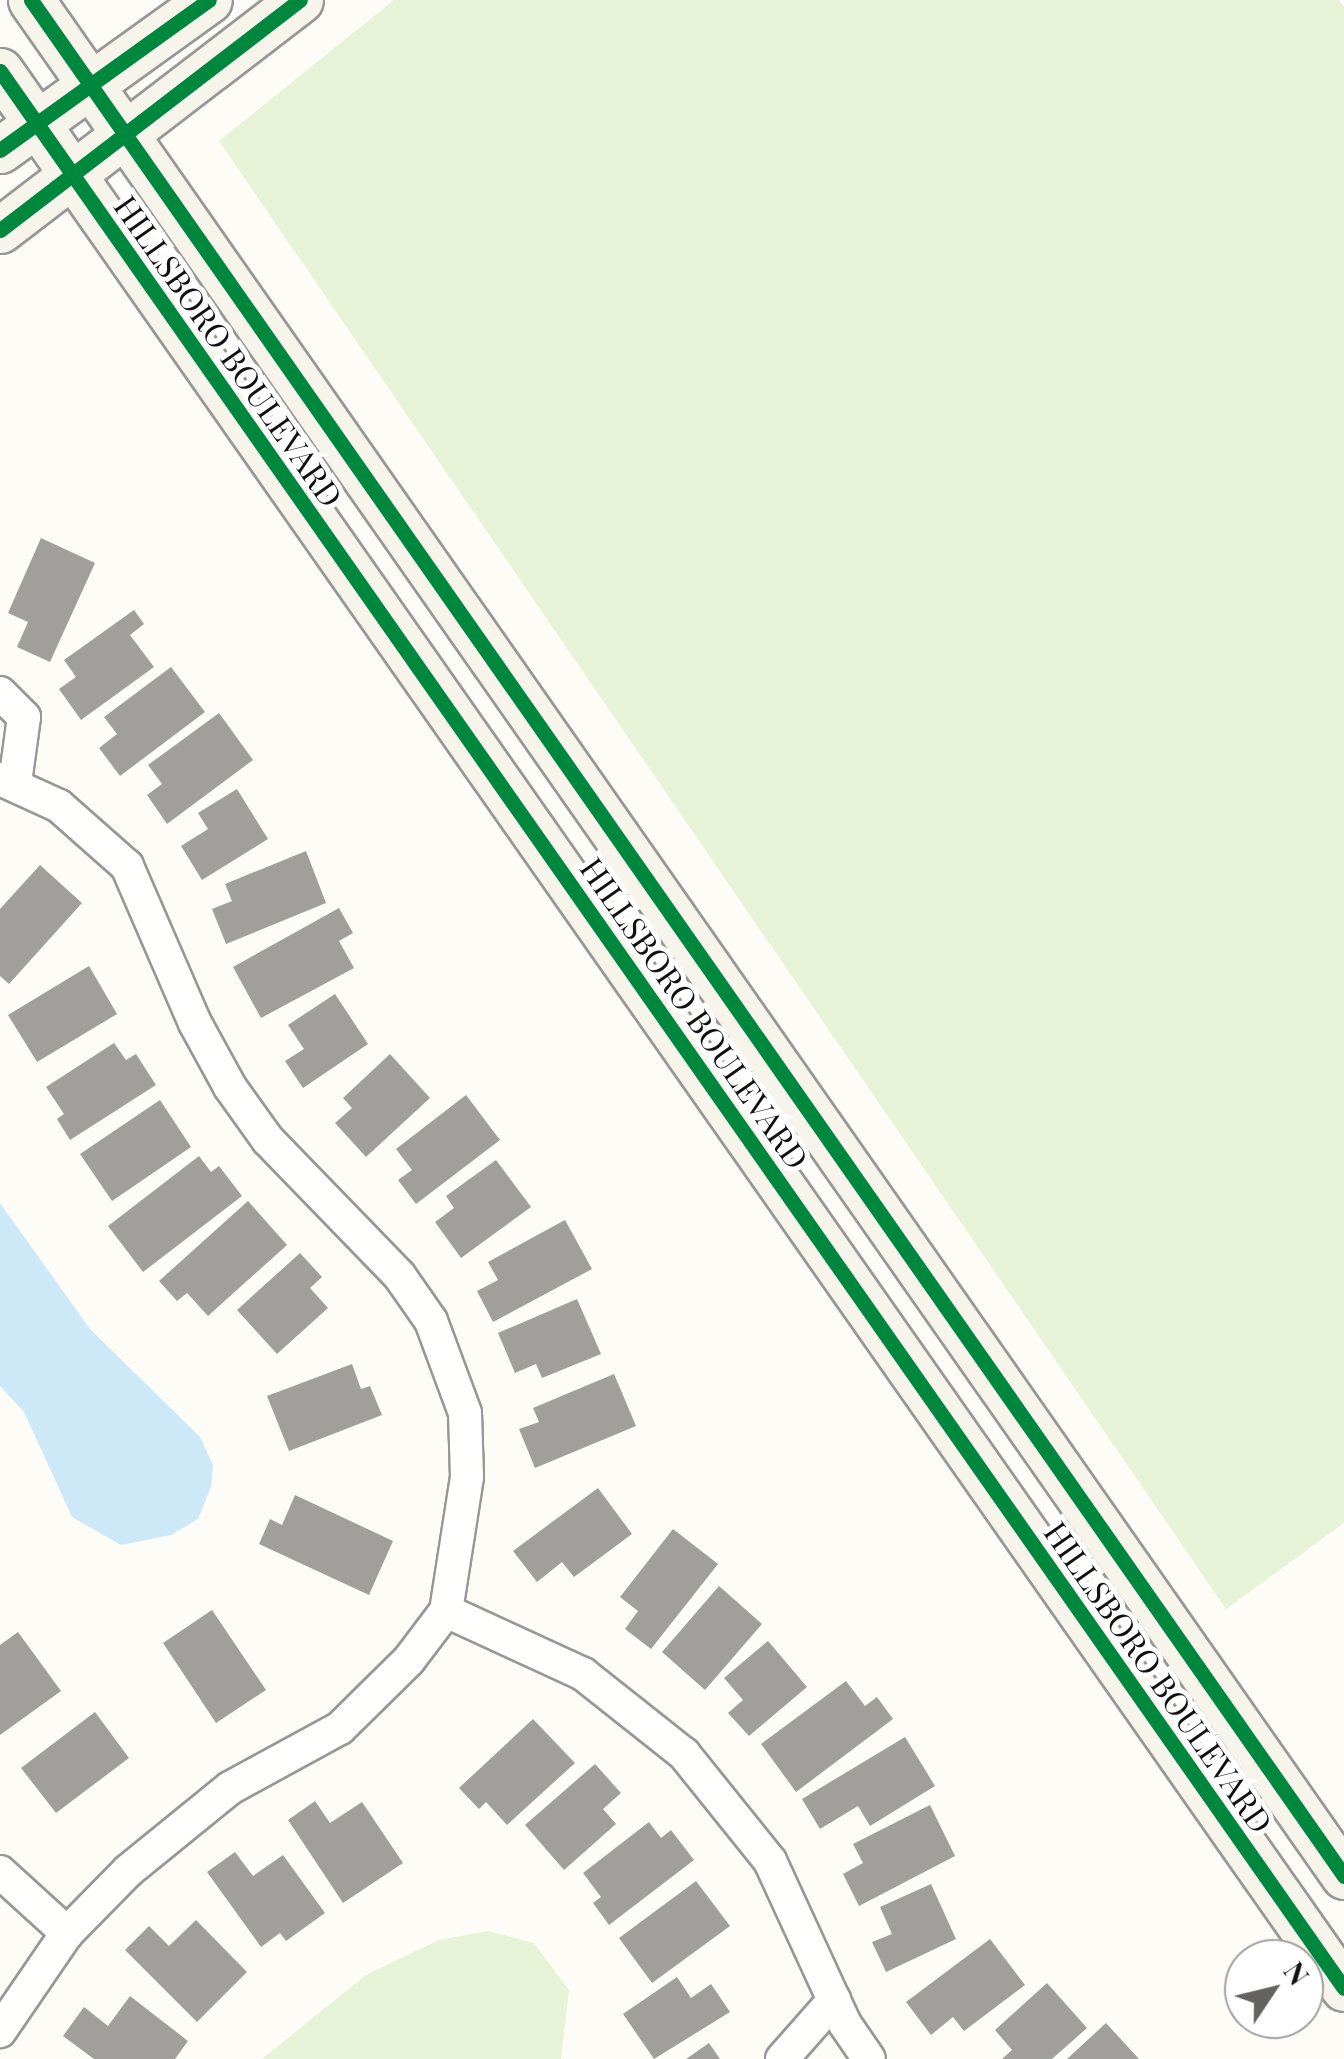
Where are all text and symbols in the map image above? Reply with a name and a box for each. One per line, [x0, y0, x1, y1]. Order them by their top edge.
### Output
street label: HILLSBORO BOULEVARD [107, 188, 351, 514]
street label: HILLSBORO BOULEVARD [573, 850, 817, 1176]
street label: HILLSBORO BOULEVARD [1037, 1514, 1281, 1840]
north arrow [1224, 1939, 1324, 2039]
text: N [1276, 1954, 1318, 1992]

